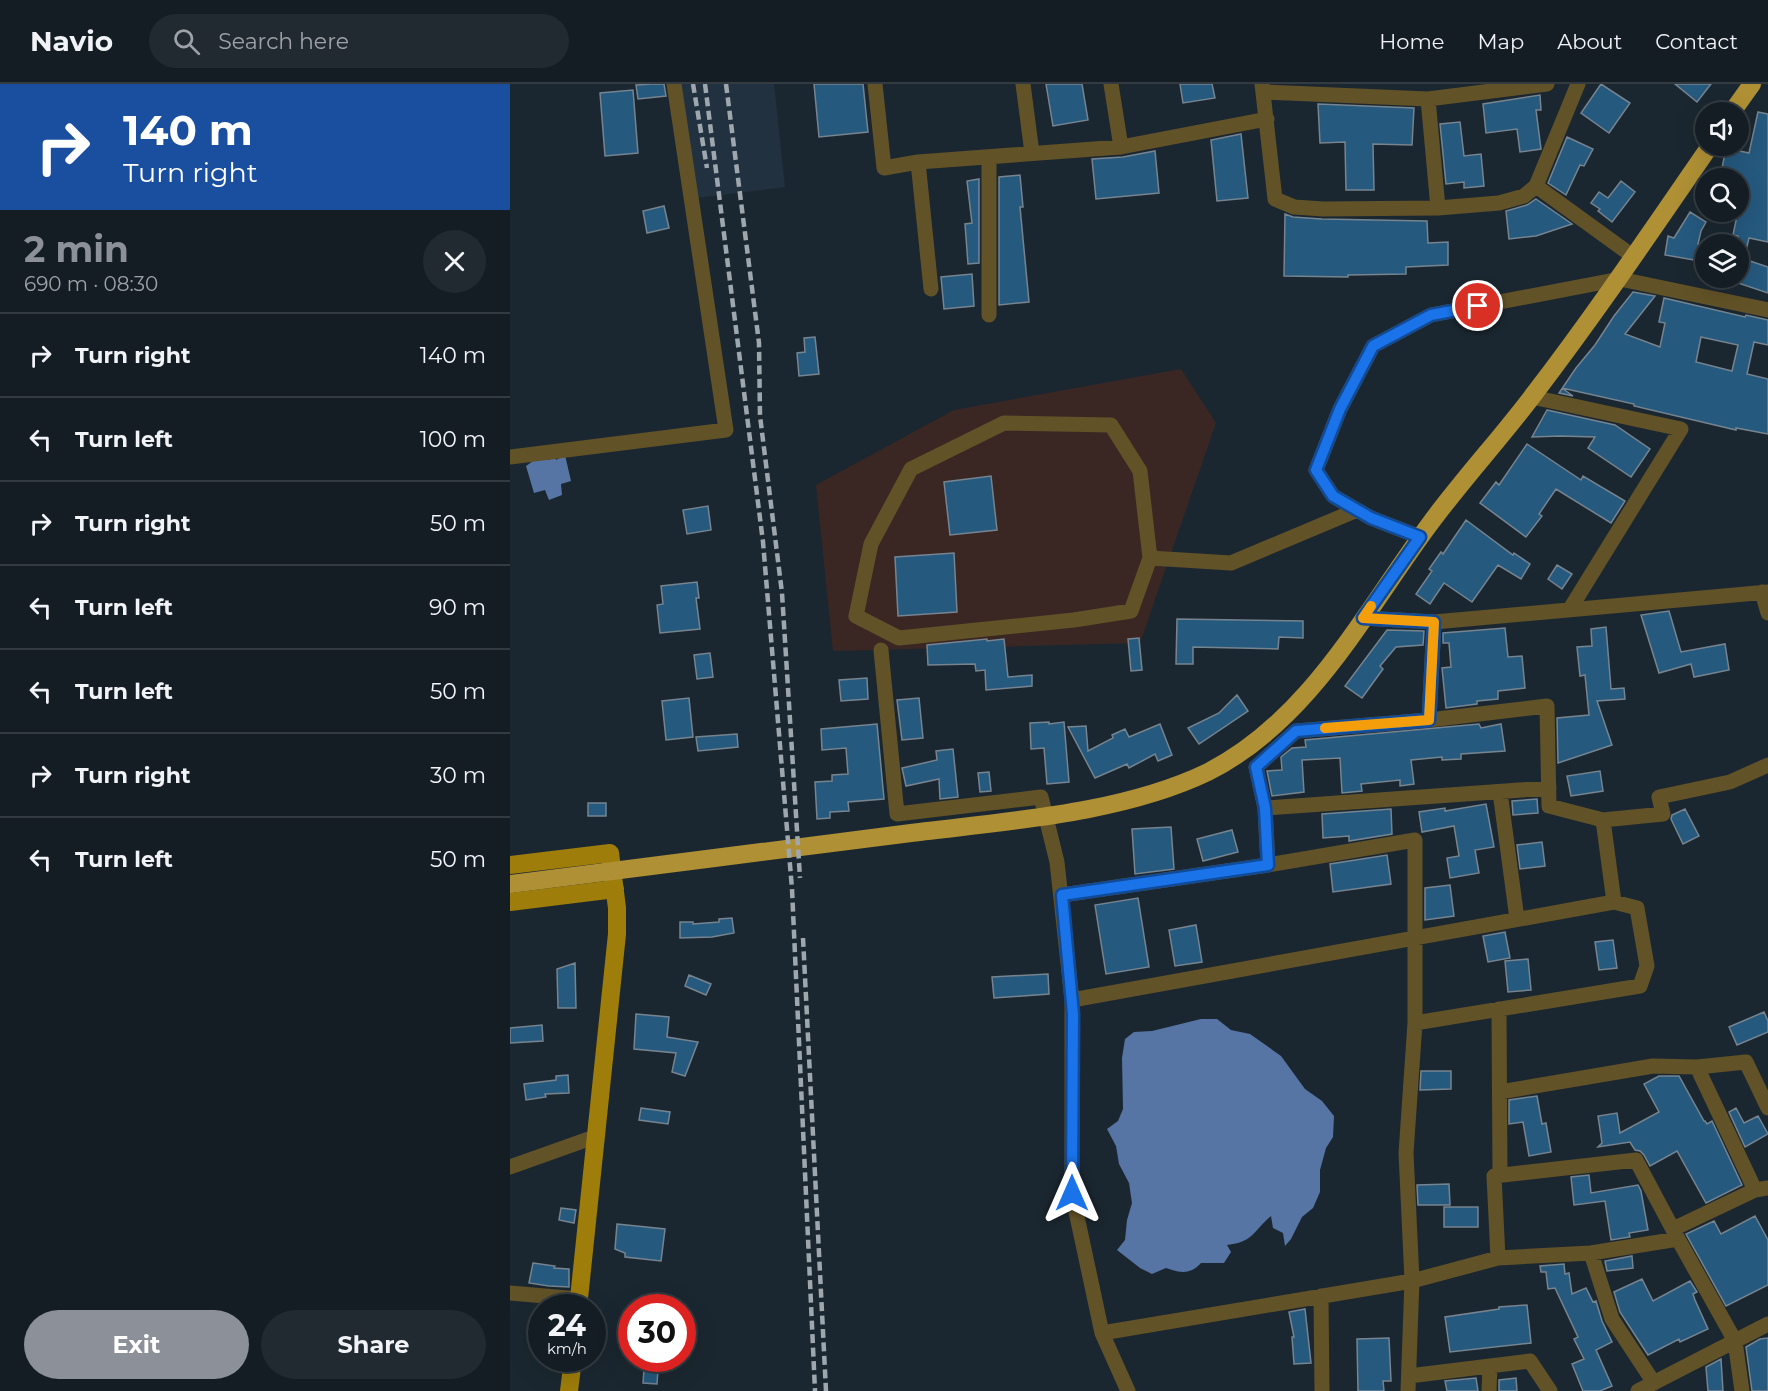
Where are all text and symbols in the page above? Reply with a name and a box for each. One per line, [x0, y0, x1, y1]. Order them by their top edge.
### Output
search box [149, 14, 569, 68]
text: Navio [30, 24, 113, 58]
icon: search [170, 25, 203, 58]
text: Search here [218, 28, 349, 55]
text: Home [1379, 29, 1444, 54]
text: Map [1477, 29, 1524, 54]
text: About [1557, 29, 1622, 54]
text: Contact [1655, 29, 1738, 54]
map controls [1695, 102, 1749, 288]
button: sound [1695, 102, 1749, 156]
text: 140 m [123, 104, 253, 156]
icon: right [24, 108, 102, 186]
text: Turn right [123, 156, 258, 189]
button: search [1695, 168, 1749, 222]
text: 2 min [24, 227, 129, 271]
button: close [423, 230, 486, 293]
button: layers [1695, 234, 1749, 288]
text: 690 m · 08:30 [24, 272, 158, 296]
pin [1452, 280, 1503, 331]
icon: arrive [1461, 289, 1494, 322]
icon: right [24, 339, 57, 372]
text: Turn right [75, 342, 190, 369]
text: 140 m [420, 342, 486, 369]
icon: left [24, 423, 57, 456]
text: Turn left [75, 426, 173, 453]
text: 100 m [420, 426, 486, 453]
icon: right [24, 507, 57, 540]
text: Turn right [75, 510, 190, 537]
text: 50 m [430, 510, 486, 537]
icon: left [24, 591, 57, 624]
text: Turn left [75, 594, 173, 621]
text: 90 m [429, 594, 486, 621]
icon: left [24, 675, 57, 708]
text: Turn left [75, 678, 173, 705]
text: 50 m [430, 678, 486, 705]
icon: right [24, 759, 57, 792]
text: Turn right [75, 762, 190, 789]
text: 30 m [430, 762, 486, 789]
icon: left [24, 843, 57, 876]
text: Turn left [75, 846, 173, 873]
text: 50 m [430, 846, 486, 873]
position arrow [1040, 1161, 1104, 1225]
speed limit sign: 30 [618, 1294, 696, 1372]
text: 24 [548, 1307, 586, 1344]
button: Exit [24, 1310, 249, 1379]
button: Share [261, 1310, 486, 1379]
text: km/h [547, 1339, 587, 1358]

